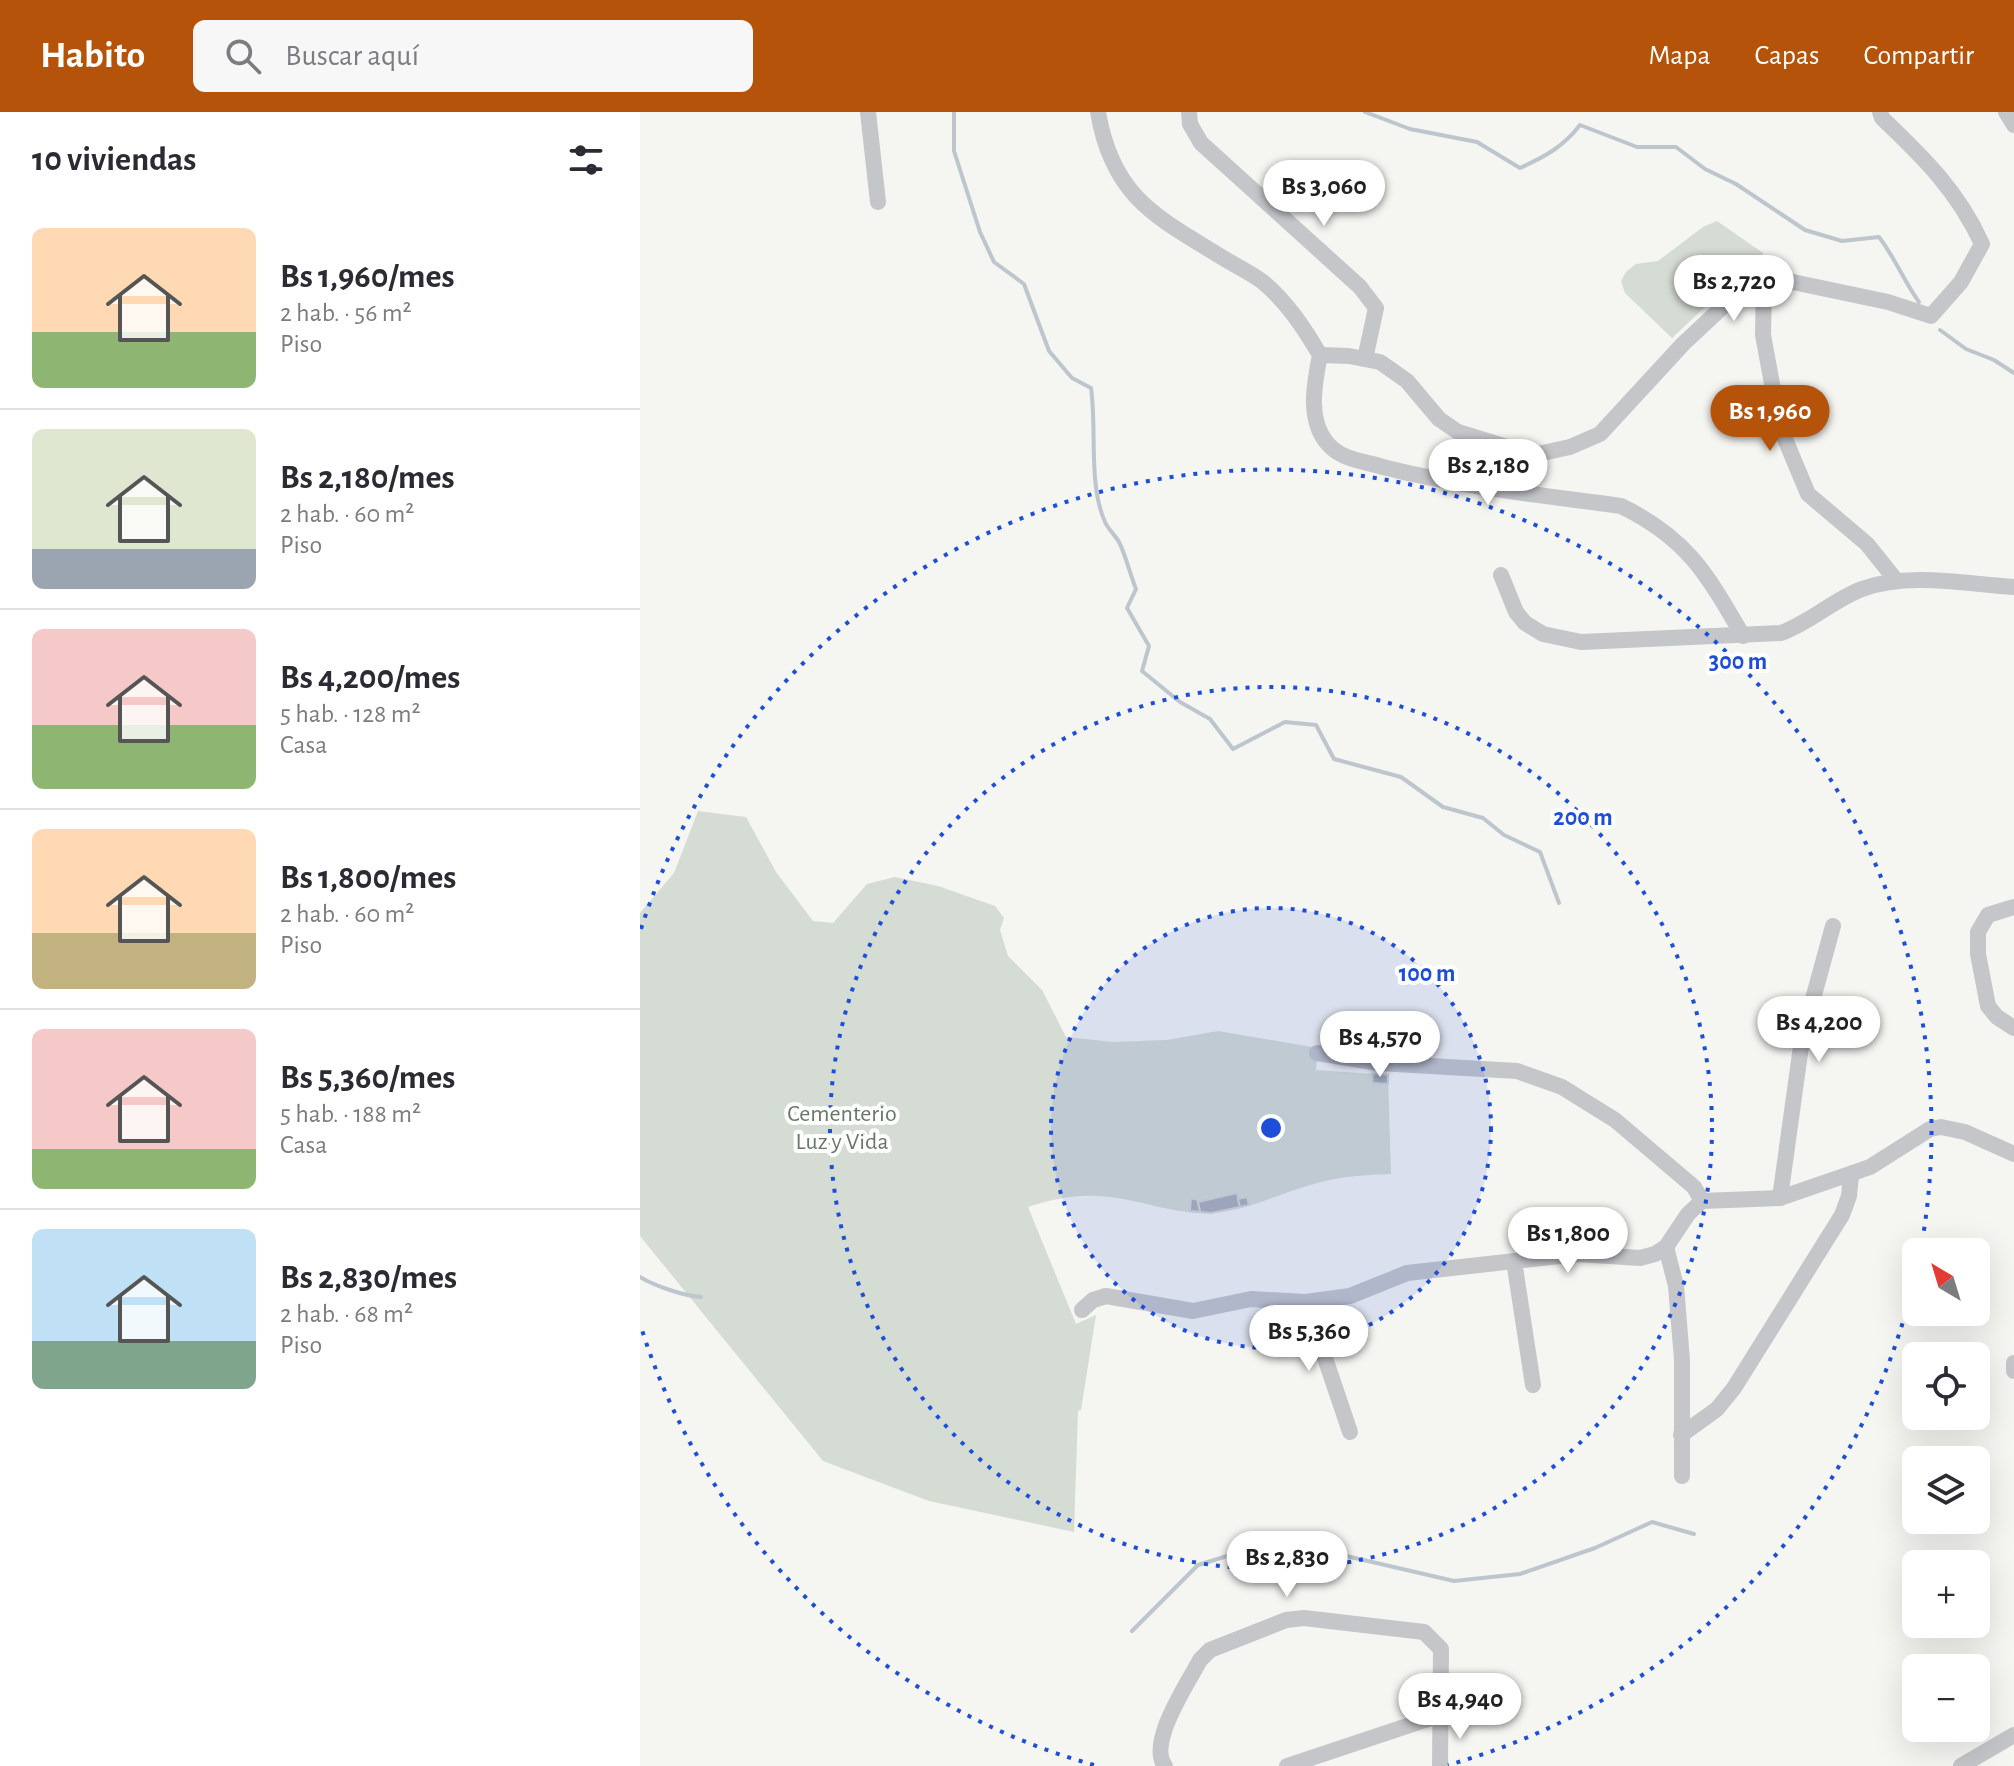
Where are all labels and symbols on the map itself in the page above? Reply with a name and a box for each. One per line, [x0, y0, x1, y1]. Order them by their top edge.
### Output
pin: Bs 3,060 [1241, 160, 1407, 228]
pin: Bs 2,720 [1651, 255, 1817, 323]
pin: Bs 1,960 [1687, 385, 1853, 453]
pin: Bs 2,180 [1405, 439, 1571, 507]
text: 300 m [1709, 650, 1767, 674]
text: 200 m [1553, 806, 1613, 830]
text: 100 m [1399, 962, 1455, 986]
pin: Bs 4,200 [1736, 996, 1902, 1064]
pin: Bs 4,570 [1297, 1011, 1463, 1079]
park label: Cementerio Luz y Vida [787, 1102, 897, 1154]
centre of rings [1257, 1114, 1285, 1142]
pin: Bs 1,800 [1485, 1207, 1651, 1275]
north arrow [1902, 1238, 1990, 1326]
pin: Bs 5,360 [1226, 1305, 1392, 1373]
pin: Bs 2,830 [1204, 1531, 1370, 1599]
pin: Bs 4,940 [1377, 1673, 1543, 1741]

